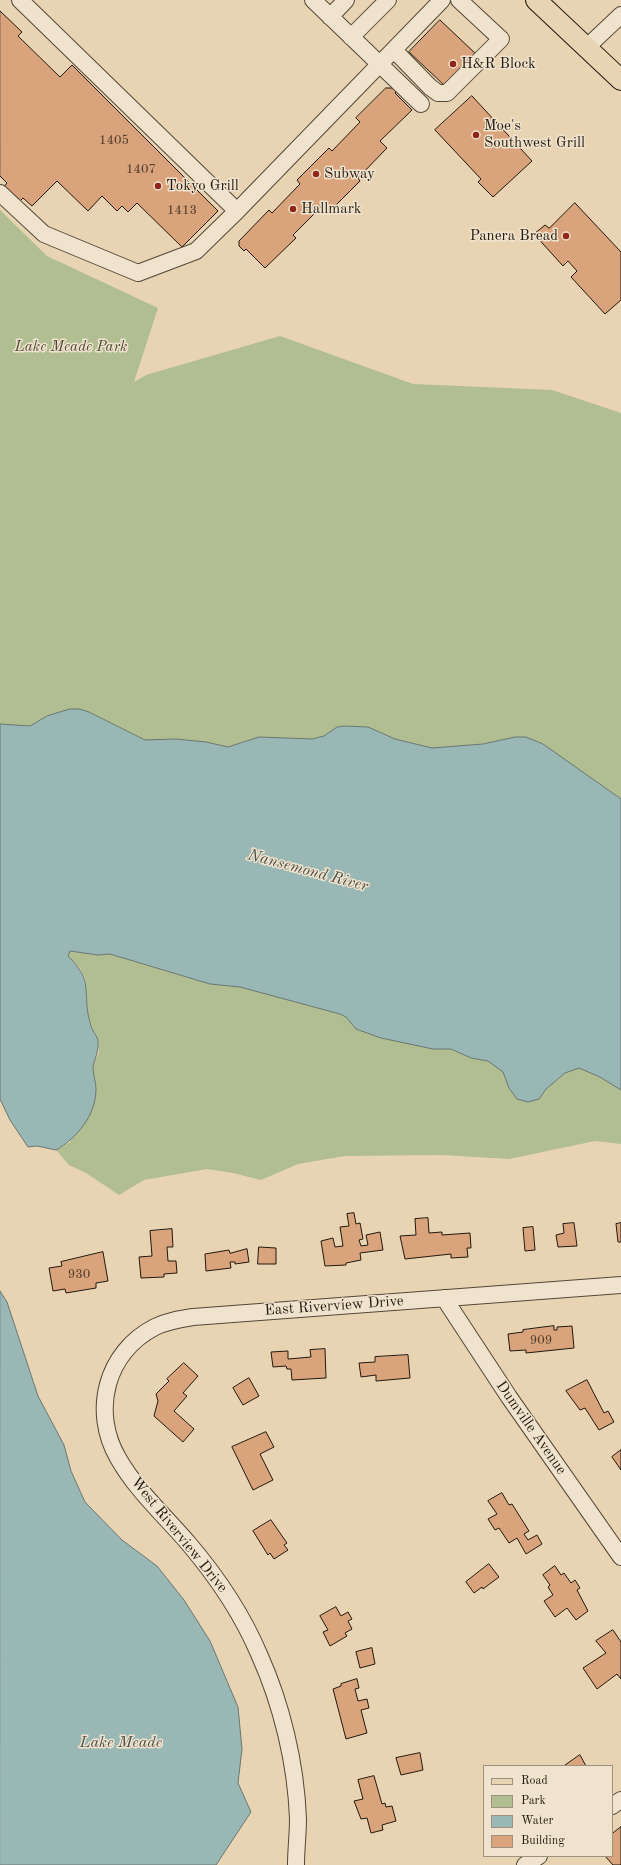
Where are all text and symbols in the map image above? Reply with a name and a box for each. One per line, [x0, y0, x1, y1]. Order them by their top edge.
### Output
place label: H&R Block [461, 55, 536, 73]
marker: H&R Block [448, 59, 458, 69]
place label: Moe's Southwest Grill [484, 117, 585, 152]
marker: Moe's Southwest Grill [471, 130, 481, 140]
house number: 1405 [99, 133, 129, 149]
house number: 1407 [126, 162, 156, 178]
place label: Subway [324, 165, 375, 183]
marker: Subway [311, 169, 321, 179]
place label: Tokyo Grill [166, 177, 239, 195]
marker: Tokyo Grill [153, 181, 163, 191]
place label: Hallmark [301, 200, 362, 218]
house number: 1413 [167, 203, 197, 219]
marker: Hallmark [288, 204, 298, 214]
place label: Panera Bread [470, 227, 558, 245]
marker: Panera Bread [561, 231, 571, 241]
park label: Lake Meade Park [15, 338, 127, 356]
water label: Nansemond River [246, 846, 370, 896]
house number: 930 [68, 1267, 90, 1283]
street label: East Riverview Drive [264, 1292, 404, 1320]
house number: 909 [530, 1333, 552, 1349]
street label: Dumville Avenue [492, 1378, 570, 1478]
street label: West Riverview Drive [127, 1474, 231, 1596]
water label: Lake Meade [80, 1733, 162, 1753]
legend [483, 1765, 613, 1857]
text: Road [521, 1775, 548, 1787]
text: Park [521, 1795, 546, 1807]
text: Water [521, 1815, 553, 1827]
text: Building [521, 1835, 565, 1847]

